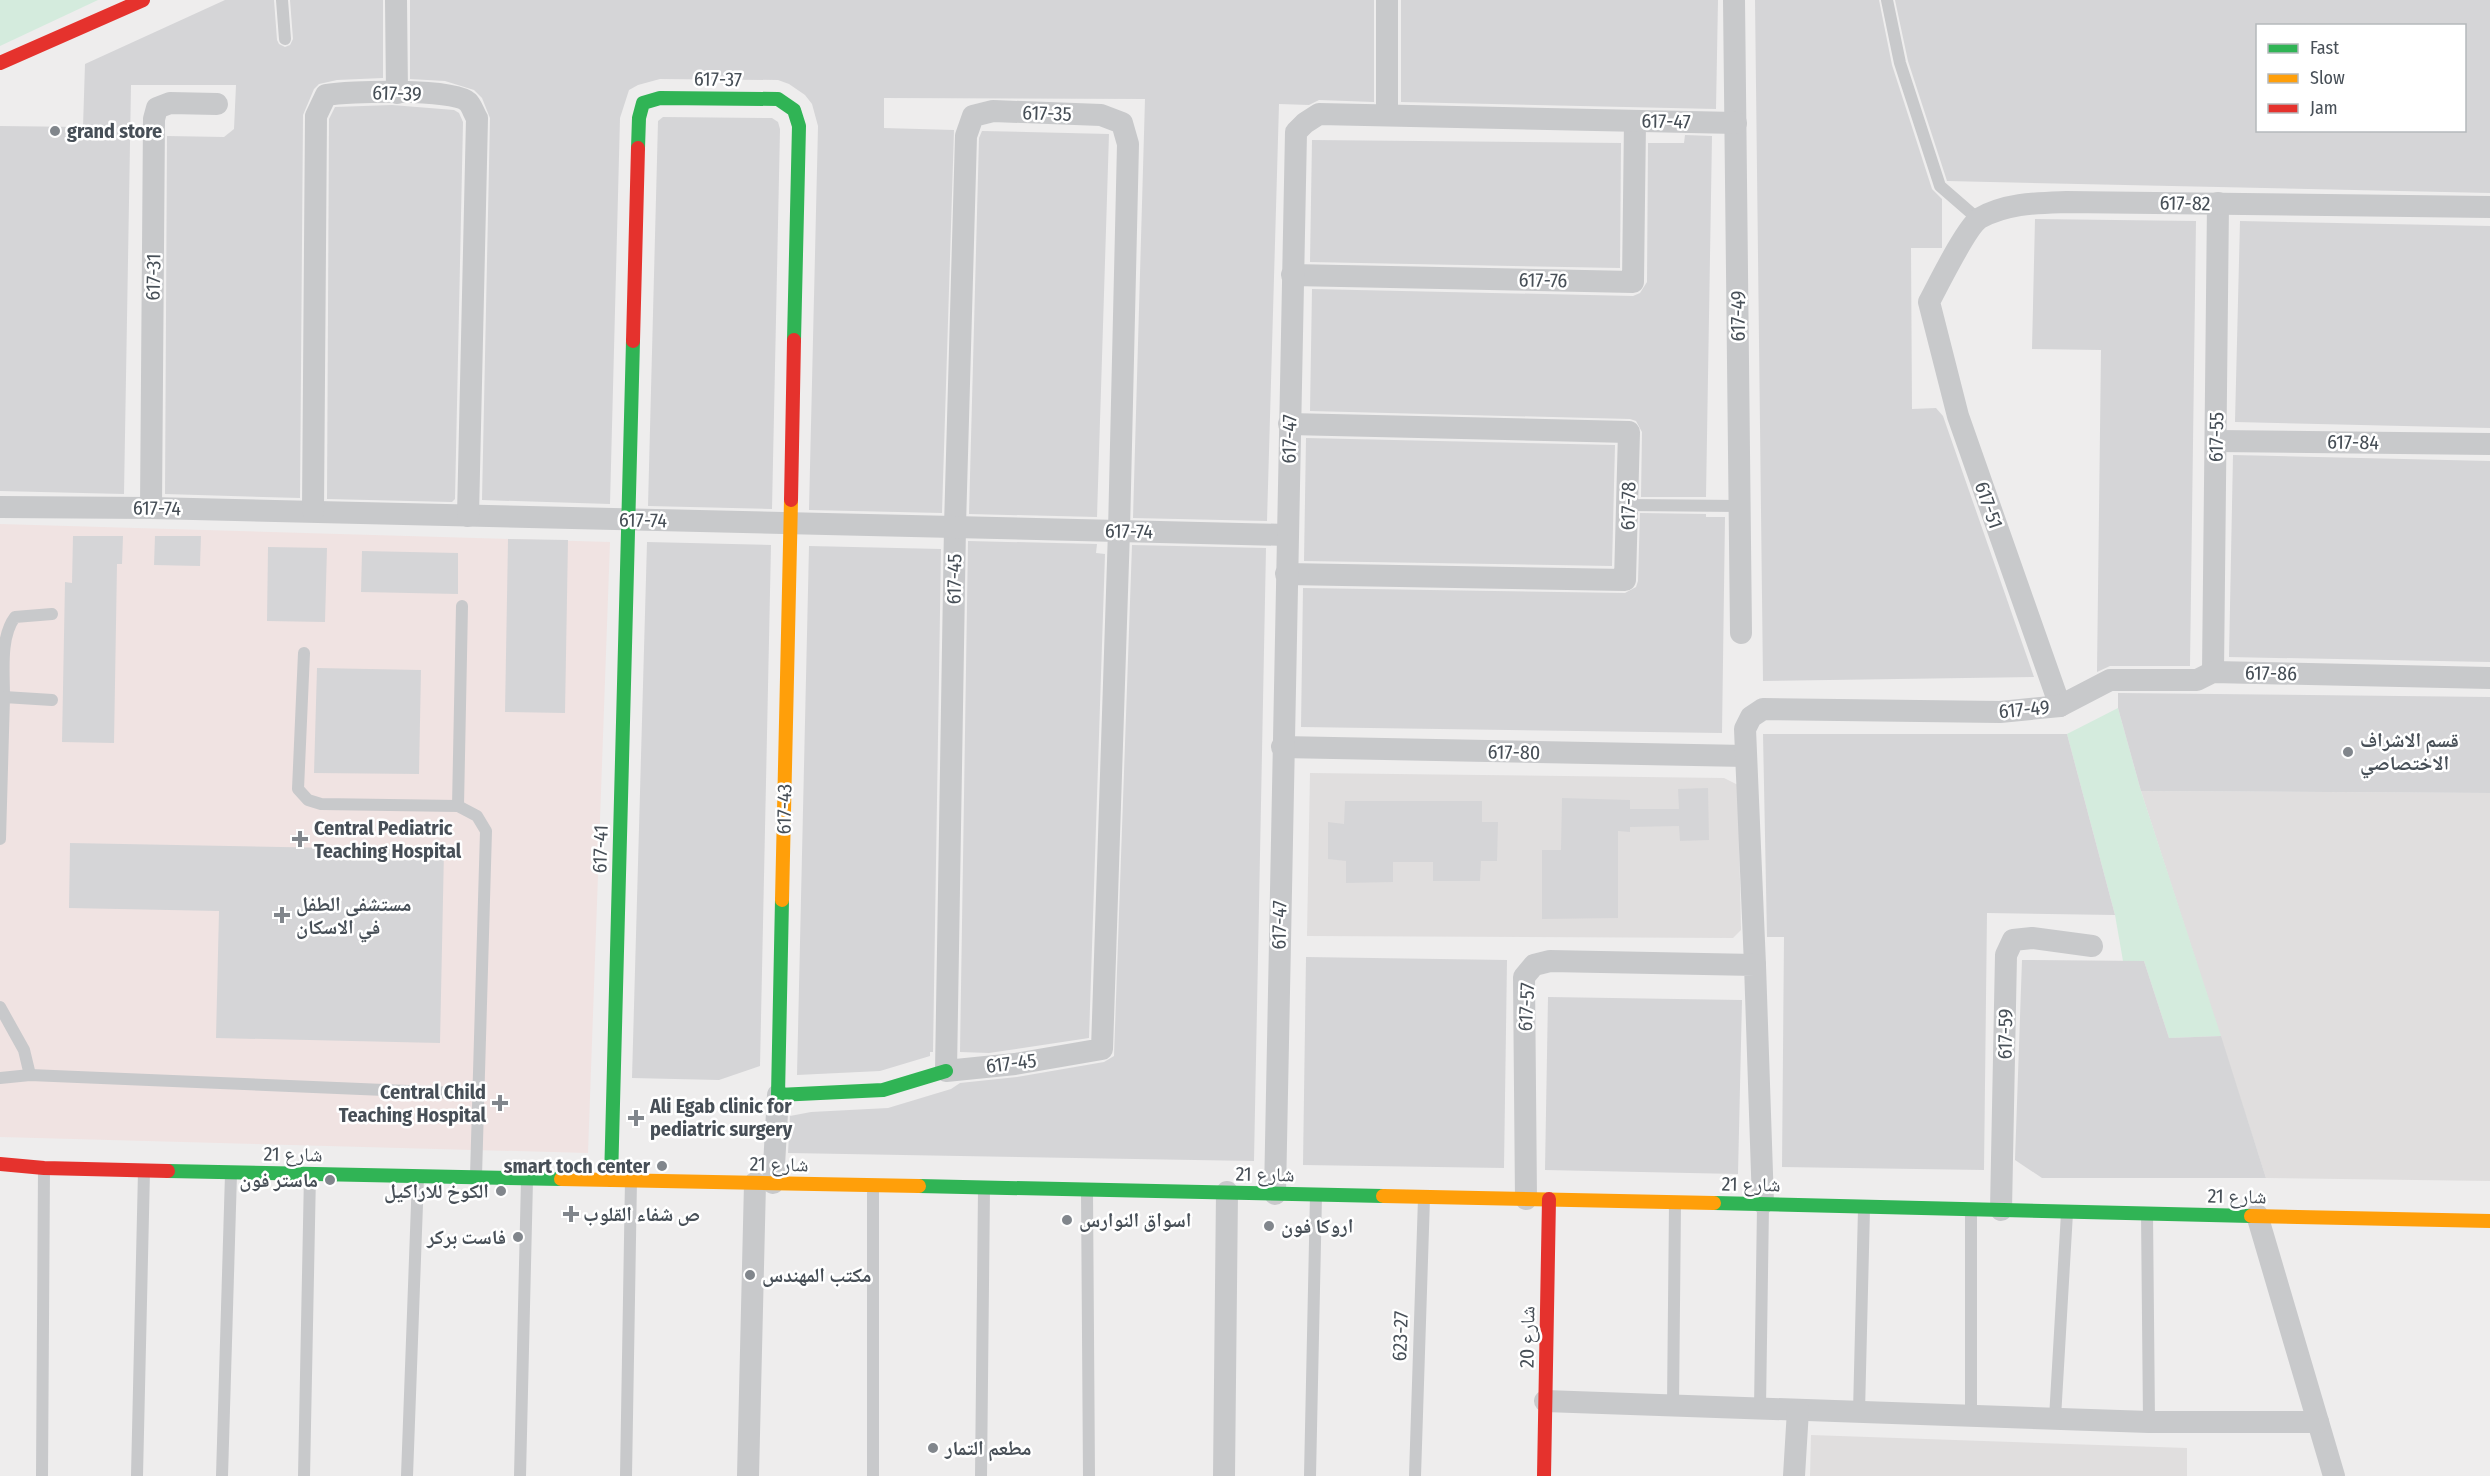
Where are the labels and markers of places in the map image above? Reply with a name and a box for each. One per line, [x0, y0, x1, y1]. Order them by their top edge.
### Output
place label: grand store [67, 119, 162, 143]
marker: grand store [48, 124, 62, 138]
place label: قسم الاشراف الاختصاصي [2360, 728, 2459, 779]
marker: قسم الاشراف الاختصاصي [2341, 745, 2355, 759]
place label: Central Pediatric Teaching Hospital [314, 816, 462, 863]
marker: Central Pediatric Teaching Hospital [291, 830, 309, 848]
place label: مستشفى الطفل في الاسكان [296, 892, 411, 943]
marker: مستشفى الطفل في الاسكان [273, 906, 291, 924]
place label: Central Child Teaching Hospital [339, 1080, 487, 1127]
marker: Central Child Teaching Hospital [491, 1094, 509, 1112]
place label: Ali Egab clinic for pediatric surgery [649, 1094, 793, 1141]
marker: Ali Egab clinic for pediatric surgery [627, 1109, 645, 1127]
place label: smart toch center [504, 1154, 651, 1178]
marker: smart toch center [655, 1159, 669, 1173]
place label: ماستر فون [239, 1168, 318, 1192]
marker: ماستر فون [323, 1173, 337, 1187]
place label: الكوخ للاراكيل [384, 1179, 489, 1204]
marker: الكوخ للاراكيل [494, 1184, 508, 1198]
place label: ص شفاء القلوب [583, 1202, 700, 1226]
marker: ص شفاء القلوب [564, 1207, 578, 1221]
place label: اسواق النوارس [1079, 1208, 1191, 1232]
marker: اسواق النوارس [1060, 1213, 1074, 1227]
place label: اروكا فون [1281, 1214, 1353, 1238]
marker: اروكا فون [1262, 1219, 1276, 1233]
place label: فاست بركر [426, 1225, 506, 1249]
marker: فاست بركر [511, 1230, 525, 1244]
place label: مكتب المهندس [762, 1263, 871, 1287]
marker: مكتب المهندس [743, 1268, 757, 1282]
place label: مطعم التمار [944, 1436, 1032, 1462]
marker: مطعم التمار [926, 1441, 940, 1455]

